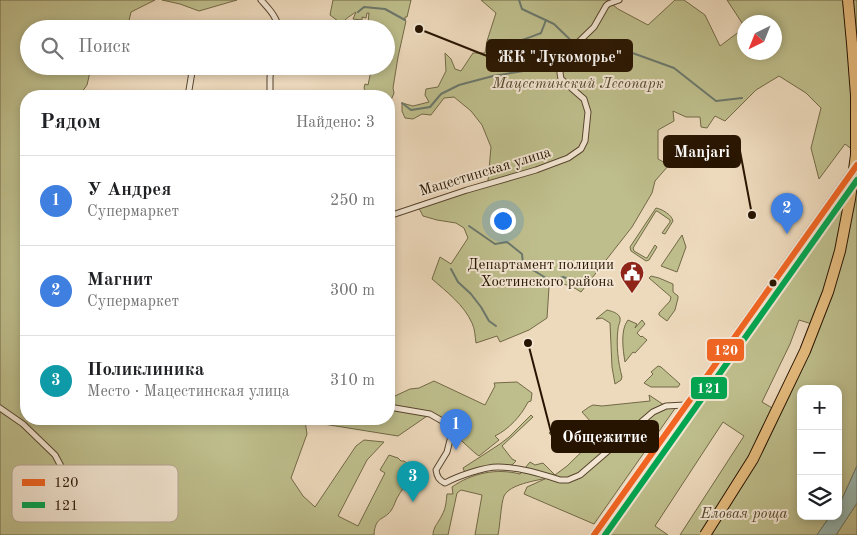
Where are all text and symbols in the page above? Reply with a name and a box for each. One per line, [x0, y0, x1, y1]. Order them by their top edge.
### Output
north arrow [737, 15, 782, 60]
search box [20, 20, 395, 75]
icon: search [38, 34, 66, 62]
text: Поиск [78, 38, 130, 57]
callout: ЖК "Лукоморье" [487, 40, 632, 71]
text: ЖК "Лукоморье" [498, 50, 622, 66]
park label: Мацестинский Лесопарк [491, 77, 664, 92]
text: Рядом [40, 112, 101, 133]
text: Найдено: 3 [296, 115, 375, 131]
callout: Manjari [664, 136, 740, 167]
street label: Мацестинская улица [418, 145, 554, 200]
text: Manjari [674, 145, 730, 161]
text: У Андрея [87, 181, 171, 200]
text: 1 [51, 193, 61, 209]
text: 250 m [330, 193, 375, 209]
pin: 2 [771, 193, 803, 234]
text: Супермаркет [87, 204, 179, 220]
your location [490, 208, 516, 234]
place label: Департамент полиции Хостинского района [467, 258, 615, 290]
public building icon: Департамент полиции Хостинского района [619, 260, 645, 294]
text: Магнит [87, 271, 153, 290]
unlabelled marker [768, 278, 778, 288]
text: 2 [51, 283, 61, 299]
text: 300 m [330, 283, 375, 299]
text: Супермаркет [87, 294, 179, 310]
line badge: 120 [706, 338, 745, 362]
text: 120 [714, 344, 738, 358]
text: Поликлиника [87, 361, 204, 380]
text: 3 [51, 373, 61, 389]
text: 310 m [330, 373, 375, 389]
line badge: 121 [690, 376, 728, 400]
text: 121 [697, 382, 721, 396]
text: Место · Мацестинская улица [87, 384, 290, 400]
map controls [797, 385, 842, 520]
button: + [797, 385, 842, 430]
pin: 1 [440, 409, 472, 450]
callout: Общежитие [552, 421, 658, 452]
text: Общежитие [562, 430, 648, 446]
button: − [797, 430, 842, 475]
pin: 3 [397, 461, 429, 502]
legend [12, 465, 178, 522]
button: layers [797, 475, 842, 520]
text: 120 [54, 476, 78, 490]
text: 121 [54, 499, 78, 513]
park label: Еловая роща [699, 507, 788, 522]

